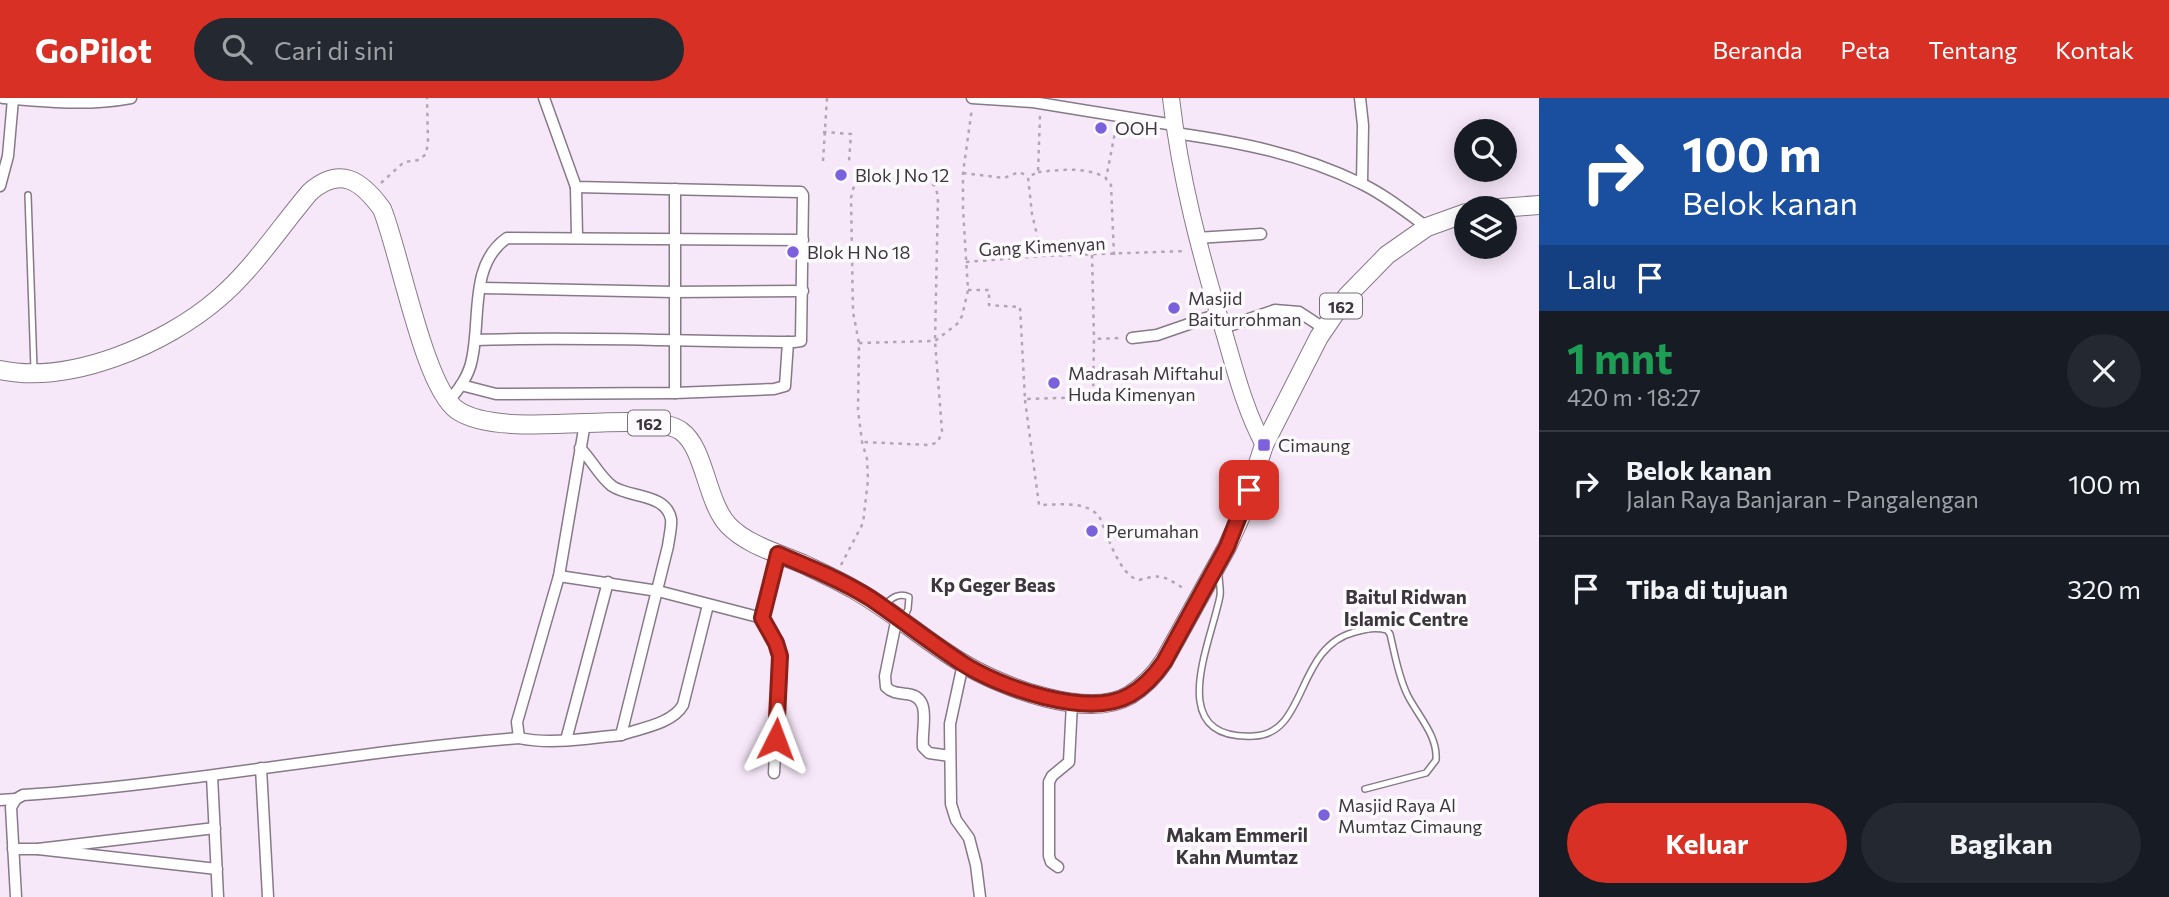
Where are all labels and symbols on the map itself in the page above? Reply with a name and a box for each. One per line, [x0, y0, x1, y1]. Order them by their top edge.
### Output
place label: OOH [1115, 117, 1158, 139]
marker: OOH [1093, 120, 1109, 136]
place label: Blok J No 12 [855, 164, 949, 186]
marker: Blok J No 12 [833, 167, 849, 183]
street label: Gang Kimenyan [978, 232, 1106, 260]
place label: Blok H No 18 [807, 241, 911, 263]
marker: Blok H No 18 [785, 244, 801, 260]
place label: Masjid Baiturrohman [1188, 287, 1302, 330]
road number: 162 [1320, 294, 1362, 318]
marker: Masjid Baiturrohman [1166, 300, 1182, 316]
place label: Madrasah Miftahul Huda Kimenyan [1068, 362, 1223, 405]
marker: Madrasah Miftahul Huda Kimenyan [1046, 375, 1062, 391]
road number: 162 [628, 410, 670, 436]
place label: Cimaung [1278, 434, 1350, 456]
marker: Cimaung [1256, 437, 1272, 453]
pin [1219, 460, 1279, 520]
place label: Perumahan [1106, 520, 1199, 542]
marker: Perumahan [1084, 523, 1100, 539]
district label: Kp Geger Beas [930, 573, 1056, 596]
district label: Baitul Ridwan Islamic Centre [1344, 585, 1468, 630]
position arrow [739, 702, 813, 776]
place label: Masjid Raya Al Mumtaz Cimaung [1338, 794, 1483, 837]
marker: Masjid Raya Al Mumtaz Cimaung [1316, 807, 1332, 823]
district label: Makam Emmeril Kahn Mumtaz [1166, 823, 1308, 868]

